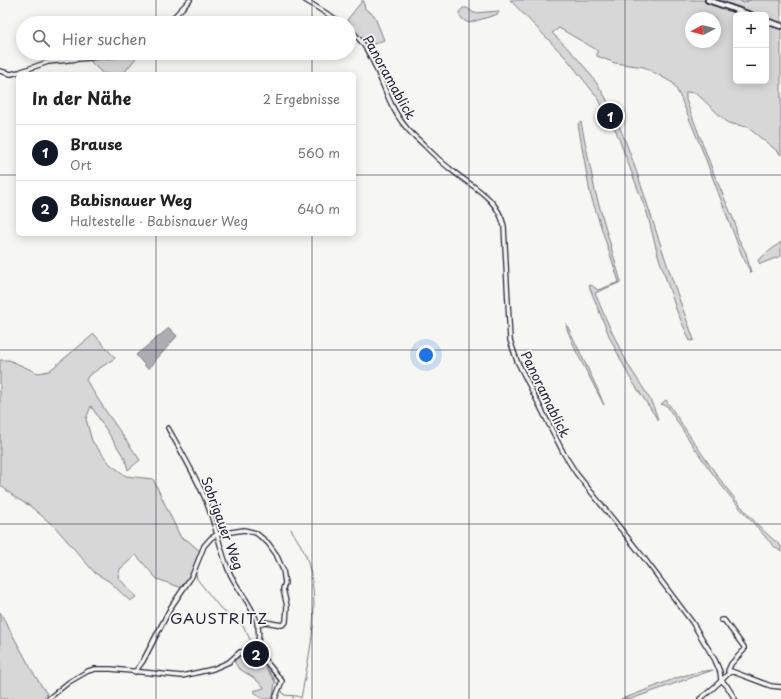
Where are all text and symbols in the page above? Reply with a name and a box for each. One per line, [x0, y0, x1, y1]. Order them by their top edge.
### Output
north arrow [685, 12, 721, 48]
map controls [733, 12, 769, 84]
button: + [733, 12, 769, 48]
search box [16, 16, 356, 60]
icon: search [30, 27, 52, 49]
text: Hier suchen [62, 27, 147, 50]
street label: Panoramablick [359, 31, 421, 123]
button: − [733, 48, 769, 84]
text: In der Nähe [32, 85, 131, 111]
text: 2 Ergebnisse [263, 89, 340, 108]
pin: 1 [597, 101, 623, 131]
text: Brause [70, 132, 123, 155]
text: 1 [42, 143, 48, 162]
text: 560 m [298, 143, 340, 162]
text: Ort [70, 155, 92, 174]
text: Babisnauer Weg [70, 188, 192, 211]
text: 2 [40, 199, 50, 218]
text: 640 m [297, 199, 340, 218]
text: Haltestelle · Babisnauer Weg [70, 211, 248, 230]
your location [416, 345, 436, 365]
street label: Panoramablick [517, 348, 575, 440]
street label: Sobrigauer Weg [197, 474, 249, 572]
district label: GAUSTRITZ [170, 606, 268, 629]
pin: 2 [243, 639, 269, 669]

